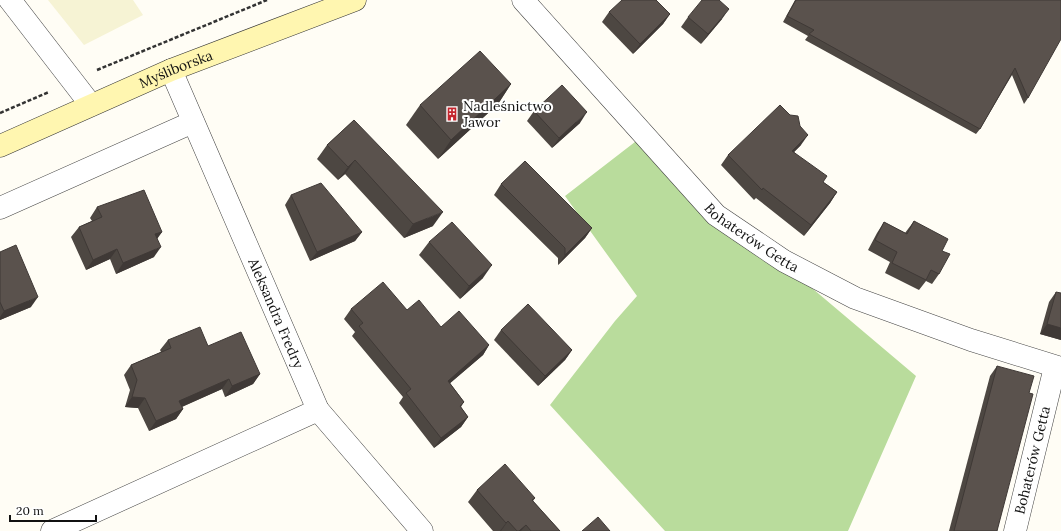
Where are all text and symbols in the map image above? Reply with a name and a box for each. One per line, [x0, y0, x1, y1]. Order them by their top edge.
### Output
street label: Myśliborska [136, 46, 215, 92]
place label: Nadleśnictwo Jawor [462, 97, 552, 131]
building icon: Nadleśnictwo Jawor [444, 106, 460, 122]
street label: Bohaterów Getta [700, 199, 802, 276]
street label: Aleksandra Fredry [244, 254, 308, 372]
street label: Bohaterów Getta [1010, 404, 1054, 516]
scale bar [10, 497, 96, 523]
text: 20 m [16, 503, 44, 518]

